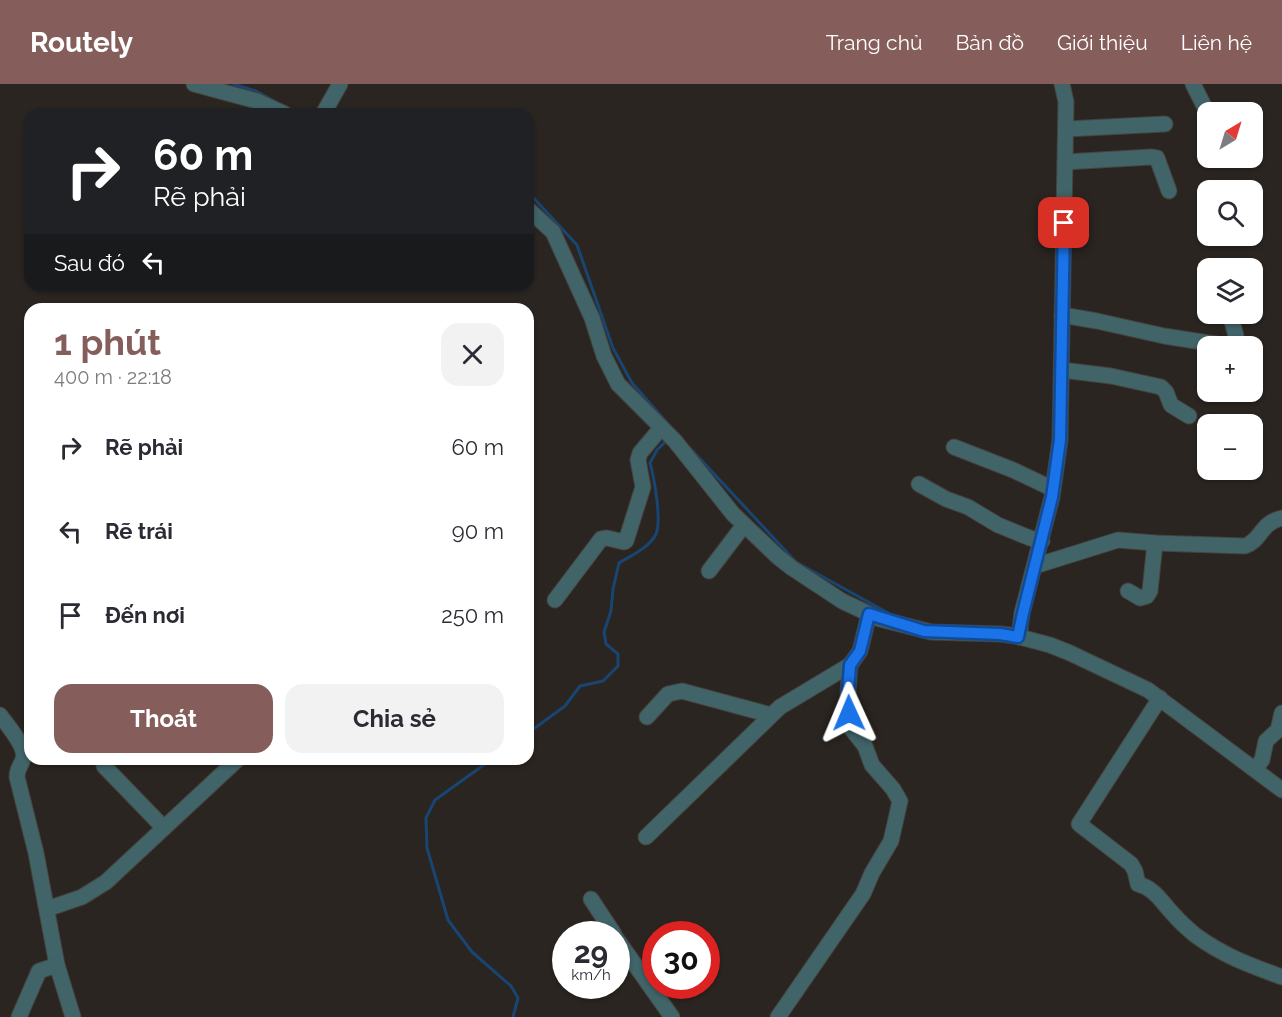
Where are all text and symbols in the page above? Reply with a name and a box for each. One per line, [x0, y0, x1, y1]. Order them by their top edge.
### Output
text: Routely [30, 26, 133, 59]
text: Trang chủ [826, 30, 922, 55]
text: Bản đồ [955, 30, 1024, 55]
text: Giới thiệu [1057, 30, 1148, 55]
text: Liên hệ [1181, 30, 1252, 55]
north arrow [1197, 102, 1263, 168]
map controls [1197, 102, 1263, 480]
text: 60 m [153, 131, 253, 180]
icon: right [54, 132, 132, 210]
button: search [1197, 180, 1263, 246]
text: Rẽ phải [153, 181, 246, 212]
pin [1038, 197, 1089, 248]
icon: arrive [1047, 206, 1080, 239]
icon: left [137, 246, 170, 279]
text: Sau đó [54, 250, 125, 276]
button: layers [1197, 258, 1263, 324]
text: 1 phút [54, 321, 161, 363]
button: close [441, 323, 504, 386]
button: + [1197, 336, 1263, 402]
text: 400 m · 22:18 [54, 365, 172, 389]
button: − [1197, 414, 1263, 480]
icon: right [54, 431, 87, 464]
text: Rẽ phải [105, 434, 183, 460]
text: 60 m [451, 434, 504, 460]
icon: left [54, 515, 87, 548]
text: Rẽ trái [105, 518, 173, 544]
text: 90 m [452, 518, 504, 544]
icon: arrive [54, 599, 87, 632]
text: Đến nơi [105, 602, 185, 628]
text: 250 m [441, 602, 504, 628]
position arrow [817, 681, 881, 745]
button: Thoát [54, 684, 273, 753]
button: Chia sẻ [285, 684, 504, 753]
speed limit sign: 30 [642, 921, 720, 999]
text: 29 [574, 935, 608, 970]
text: km/h [571, 966, 611, 984]

